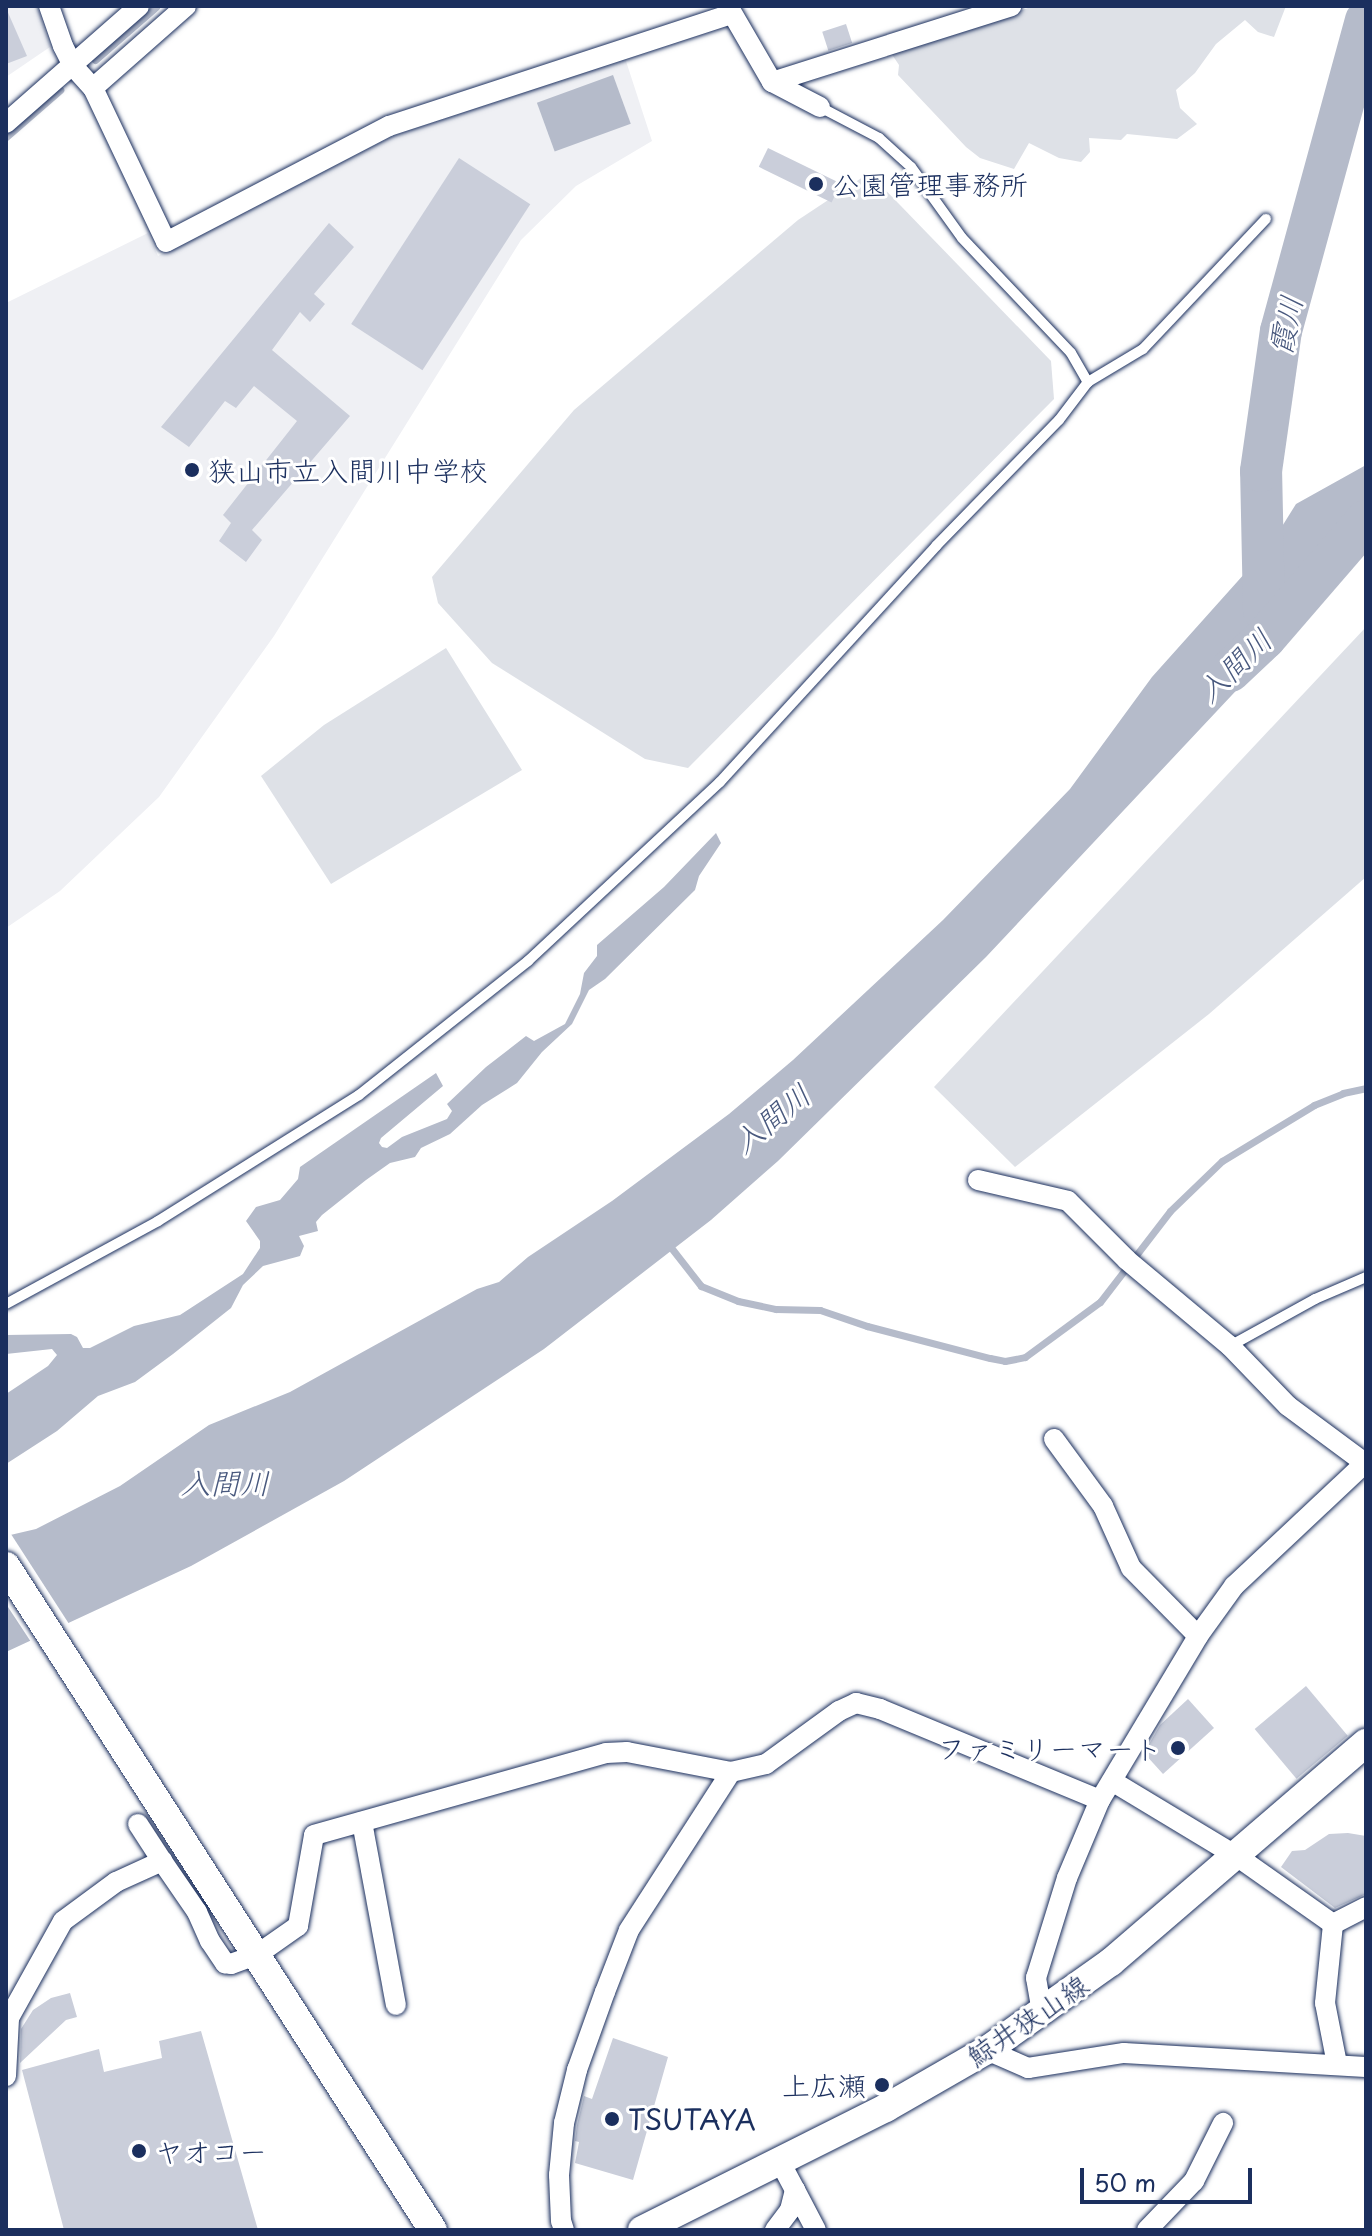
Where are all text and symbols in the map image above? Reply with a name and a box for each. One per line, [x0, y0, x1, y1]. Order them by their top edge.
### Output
place label: 公園管理事務所 [832, 167, 1028, 201]
marker: 公園管理事務所 [807, 175, 825, 193]
water label: 霞川 [1261, 292, 1309, 358]
place label: 狭山市立入間川中学校 [208, 453, 488, 487]
marker: 狭山市立入間川中学校 [183, 461, 201, 479]
water label: 入間川 [1189, 621, 1279, 709]
water label: 入間川 [725, 1076, 817, 1160]
water label: 入間川 [180, 1464, 270, 1500]
place label: ファミリーマート [938, 1731, 1162, 1765]
marker: ファミリーマート [1169, 1739, 1187, 1757]
street label: 鯨井狭山線 [960, 1967, 1094, 2073]
place label: 上広瀬 [782, 2068, 866, 2102]
marker: 上広瀬 [873, 2076, 891, 2094]
place label: TSUTAYA [628, 2102, 756, 2136]
marker: TSUTAYA [603, 2110, 621, 2128]
place label: ヤオコー [155, 2134, 267, 2168]
marker: ヤオコー [130, 2142, 148, 2160]
scale bar [1084, 2152, 1256, 2202]
text: 50 m [1094, 2164, 1156, 2200]

